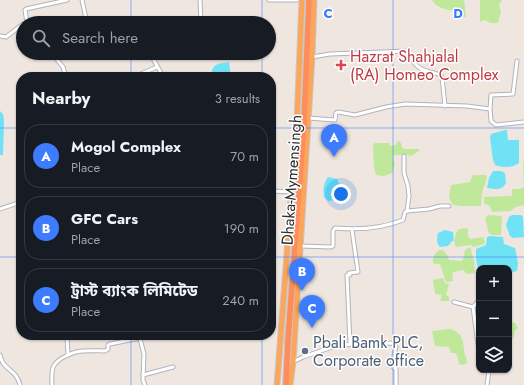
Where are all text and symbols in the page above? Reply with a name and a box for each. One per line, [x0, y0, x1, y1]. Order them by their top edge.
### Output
text: C [323, 4, 333, 23]
text: D [453, 4, 463, 23]
search box [16, 16, 276, 60]
icon: search [30, 27, 52, 49]
text: Search here [62, 27, 138, 49]
place label: Hazrat Shahjalal (RA) Homeo Complex [350, 45, 499, 86]
marker: Hazrat Shahjalal (RA) Homeo Complex [335, 59, 347, 71]
text: Nearby [32, 86, 90, 110]
text: 3 results [215, 89, 260, 108]
street label: Dhaka-Mymensingh [275, 114, 308, 246]
pin: A [321, 124, 347, 157]
text: Mogol Complex [71, 136, 181, 158]
text: A [41, 147, 51, 166]
text: 70 m [230, 147, 259, 166]
text: Place [71, 158, 100, 177]
your location [331, 184, 351, 204]
text: GFC Cars [71, 208, 138, 230]
text: B [42, 219, 50, 238]
text: 190 m [224, 219, 259, 238]
text: Place [71, 230, 100, 249]
pin: B [289, 258, 315, 291]
map controls [476, 265, 512, 373]
button: + [476, 265, 512, 301]
text: ট্রাস্ট ব্যাংক লিমিটেড [71, 280, 198, 302]
text: C [41, 291, 51, 310]
text: 240 m [222, 291, 259, 310]
pin: C [299, 295, 325, 328]
button: − [476, 301, 512, 337]
text: Place [71, 302, 100, 321]
place label: Pbali Bamk PLC, Corporate office [313, 331, 424, 372]
button: layers [476, 337, 512, 373]
marker: Pbali Bamk PLC, Corporate office [300, 346, 310, 356]

